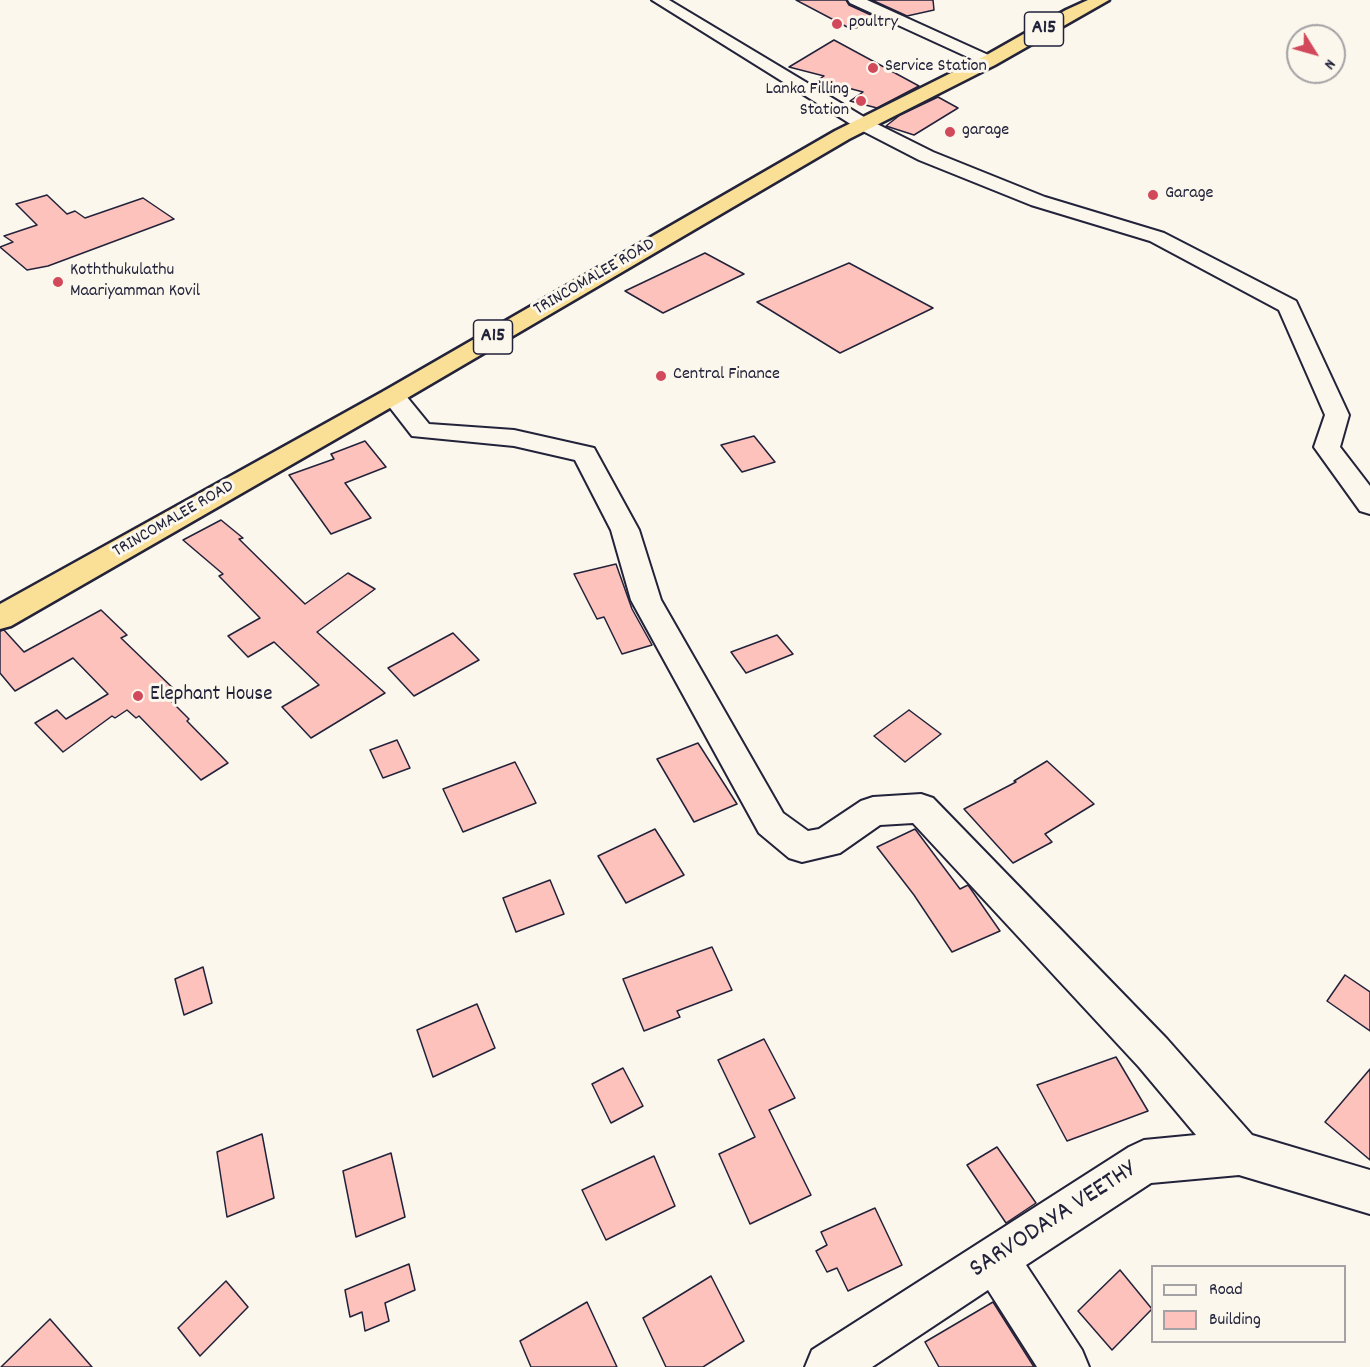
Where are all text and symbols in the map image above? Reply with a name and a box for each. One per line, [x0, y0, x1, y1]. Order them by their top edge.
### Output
road number: A15 [1024, 12, 1064, 46]
place label: poultry [849, 13, 898, 35]
marker: poultry [830, 17, 844, 31]
north arrow [1286, 24, 1346, 84]
text: N [1318, 54, 1341, 74]
place label: Service Station [885, 57, 987, 79]
marker: Service Station [866, 61, 880, 75]
place label: Lanka Filling Station [766, 80, 849, 122]
marker: Lanka Filling Station [854, 94, 868, 108]
place label: garage [962, 121, 1009, 143]
marker: garage [943, 125, 957, 139]
place label: Garage [1165, 184, 1213, 206]
marker: Garage [1146, 188, 1160, 202]
street label: TRINCOMALEE ROAD [531, 235, 659, 321]
place label: Koththukulathu Maariyamman Kovil [70, 261, 200, 304]
marker: Koththukulathu Maariyamman Kovil [51, 275, 65, 289]
road number: A15 [474, 320, 512, 354]
place label: Central Finance [673, 365, 780, 387]
marker: Central Finance [654, 369, 668, 383]
street label: TRINCOMALEE ROAD [110, 477, 238, 563]
place label: Elephant House [150, 683, 272, 709]
marker: Elephant House [131, 689, 145, 703]
street label: SARVODAYA VEETHY [965, 1156, 1143, 1286]
legend [1151, 1265, 1346, 1343]
text: Road [1209, 1278, 1243, 1303]
text: Building [1209, 1308, 1261, 1333]

